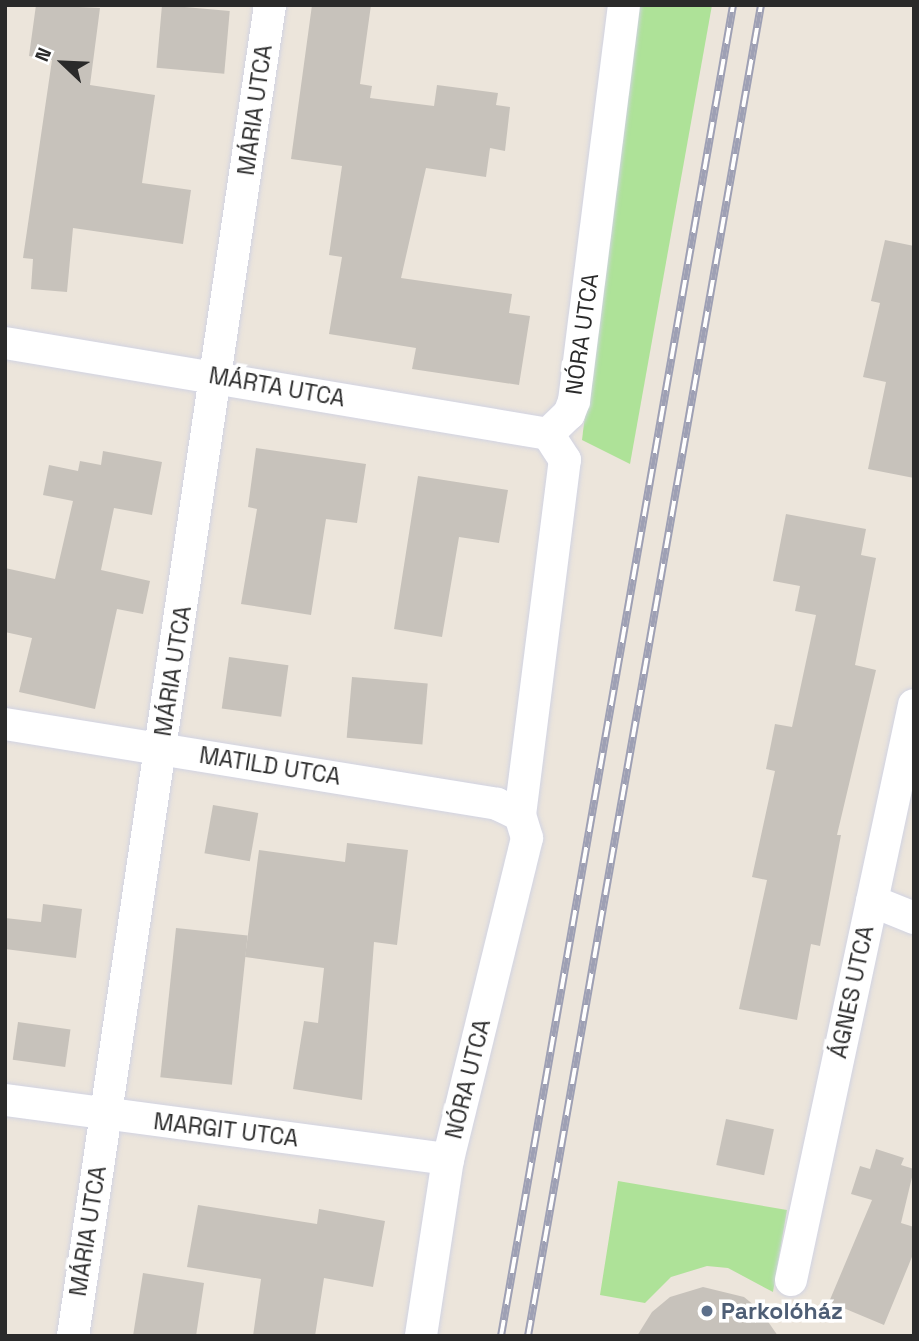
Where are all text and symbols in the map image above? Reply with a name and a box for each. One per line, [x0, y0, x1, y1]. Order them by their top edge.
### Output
north arrow [28, 28, 98, 98]
street label: MÁRIA UTCA [232, 43, 278, 177]
text: N [29, 44, 57, 65]
street label: NÓRA UTCA [560, 271, 604, 397]
street label: MÁRTA UTCA [207, 361, 347, 413]
street label: MÁRIA UTCA [149, 604, 197, 738]
street label: MATILD UTCA [197, 741, 343, 791]
street label: ÁGNES UTCA [824, 923, 880, 1061]
street label: NÓRA UTCA [440, 1016, 496, 1142]
street label: MARGIT UTCA [152, 1107, 300, 1153]
street label: MÁRIA UTCA [64, 1164, 112, 1298]
place label: Parkolóház [721, 1297, 843, 1325]
marker: Parkolóház [699, 1303, 715, 1319]

